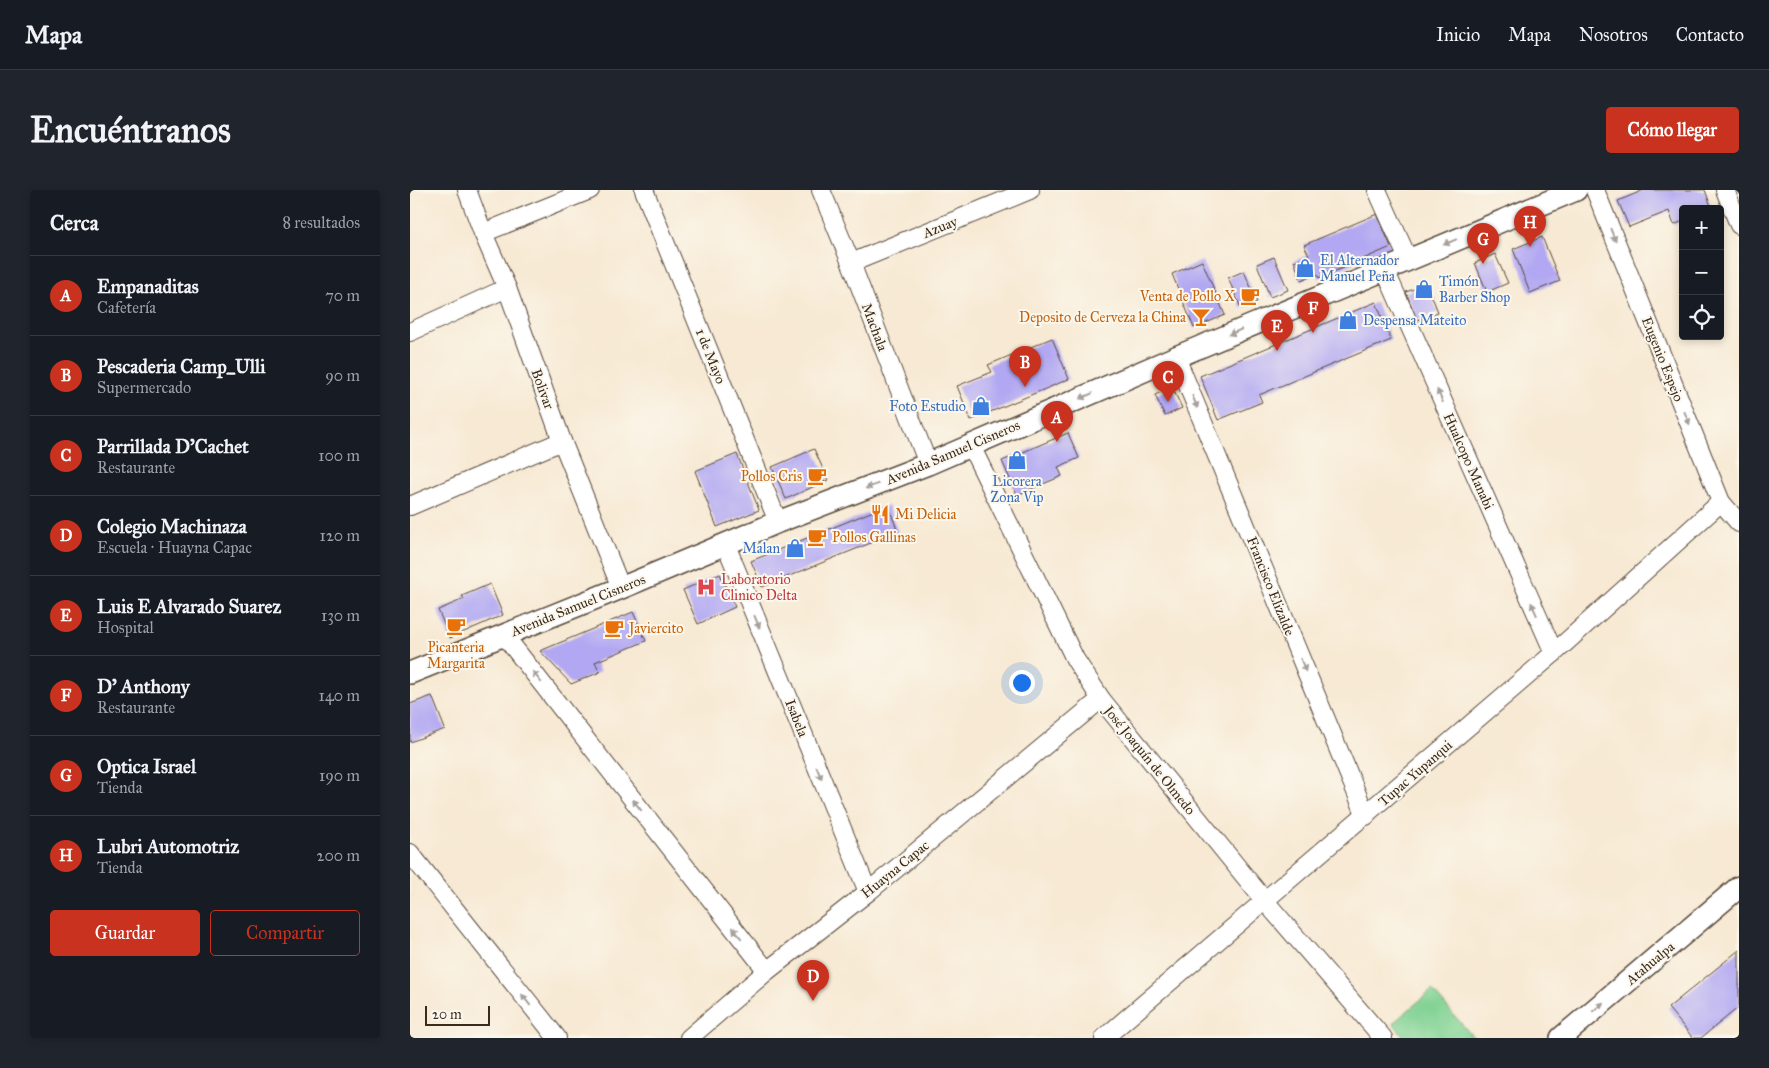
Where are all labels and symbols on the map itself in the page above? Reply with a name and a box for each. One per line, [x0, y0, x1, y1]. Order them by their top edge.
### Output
pin: H [1514, 206, 1546, 247]
street label: Azuay [920, 213, 960, 242]
pin: G [1467, 223, 1499, 264]
one-way arrow [1609, 228, 1617, 243]
one-way arrow [1443, 238, 1457, 246]
place label: El Alternador Manuel Peña [1320, 252, 1400, 285]
shop icon: El Alternador Manuel Peña [1294, 257, 1316, 279]
place label: Timón Barber Shop [1439, 273, 1510, 306]
shop icon: Timón Barber Shop [1413, 278, 1435, 300]
cafe icon: Venta de Pollo X [1239, 285, 1261, 307]
place label: Venta de Pollo X [1139, 288, 1235, 305]
pin: F [1297, 292, 1329, 333]
street label: Machala [858, 301, 891, 353]
bar icon: Deposito de Cerveza la China [1190, 306, 1212, 328]
place label: Deposito de Cerveza la China [1019, 309, 1186, 326]
shop icon: Despensa Mateito [1337, 309, 1359, 331]
pin: E [1261, 310, 1293, 351]
place label: Despensa Mateito [1363, 312, 1466, 329]
street label: Eugenio Espejo [1638, 314, 1687, 404]
street label: 1 de Mayo [692, 326, 729, 386]
one-way arrow [1228, 329, 1243, 336]
pin: B [1009, 346, 1041, 387]
pin: C [1152, 361, 1184, 402]
street label: Bolivar [527, 367, 558, 412]
one-way arrow [1436, 389, 1444, 403]
one-way arrow [1079, 392, 1093, 400]
shop icon: Foto Estudio [970, 395, 992, 417]
one-way arrow [1191, 395, 1199, 409]
place label: Foto Estudio [889, 398, 966, 415]
pin: A [1041, 401, 1073, 442]
street label: Hualcopo Manabi [1440, 410, 1497, 512]
one-way arrow [1683, 411, 1691, 426]
street label: Avenida Samuel Cisneros [883, 417, 1023, 489]
shop icon: Licorera Zona Vip [1006, 449, 1028, 471]
cafe icon: Pollos Cris [806, 465, 828, 487]
place label: Pollos Cris [741, 468, 802, 485]
place label: Licorera Zona Vip [991, 473, 1044, 506]
one-way arrow [864, 482, 879, 490]
restaurant icon: Mi Delicia [869, 503, 891, 525]
place label: Mi Delicia [895, 506, 957, 523]
cafe icon: Pollos Gallinas [806, 526, 828, 548]
place label: Pollos Gallinas [832, 529, 916, 546]
street label: Francisco Elizalde [1243, 534, 1298, 638]
shop icon: Malan [784, 537, 806, 559]
place label: Malan [742, 540, 780, 557]
street label: Avenida Samuel Cisneros [507, 571, 648, 641]
place label: Laboratorio Clinico Delta [721, 571, 797, 604]
hospital icon: Laboratorio Clinico Delta [695, 576, 717, 598]
one-way arrow [1530, 602, 1538, 616]
cafe icon: Picanteria Margarita [445, 615, 467, 637]
one-way arrow [754, 615, 762, 629]
cafe icon: Javiercito [603, 617, 625, 639]
place label: Javiercito [627, 620, 684, 638]
place label: Picanteria Margarita [427, 639, 485, 672]
one-way arrow [1300, 658, 1308, 672]
one-way arrow [532, 670, 542, 684]
your location [1009, 670, 1035, 696]
street label: Isabela [781, 697, 812, 740]
street label: José Joaquín de Olmedo [1098, 701, 1199, 819]
street label: Tupac Yupanqui [1375, 737, 1457, 811]
one-way arrow [815, 765, 823, 780]
one-way arrow [632, 798, 642, 812]
street label: Huayna Capac [858, 837, 933, 902]
one-way arrow [732, 926, 742, 940]
street label: Atahualpa [1622, 938, 1678, 989]
pin: D [797, 960, 829, 1001]
one-way arrow [521, 994, 532, 1007]
one-way arrow [1591, 1001, 1604, 1012]
scale bar [425, 1003, 490, 1026]

